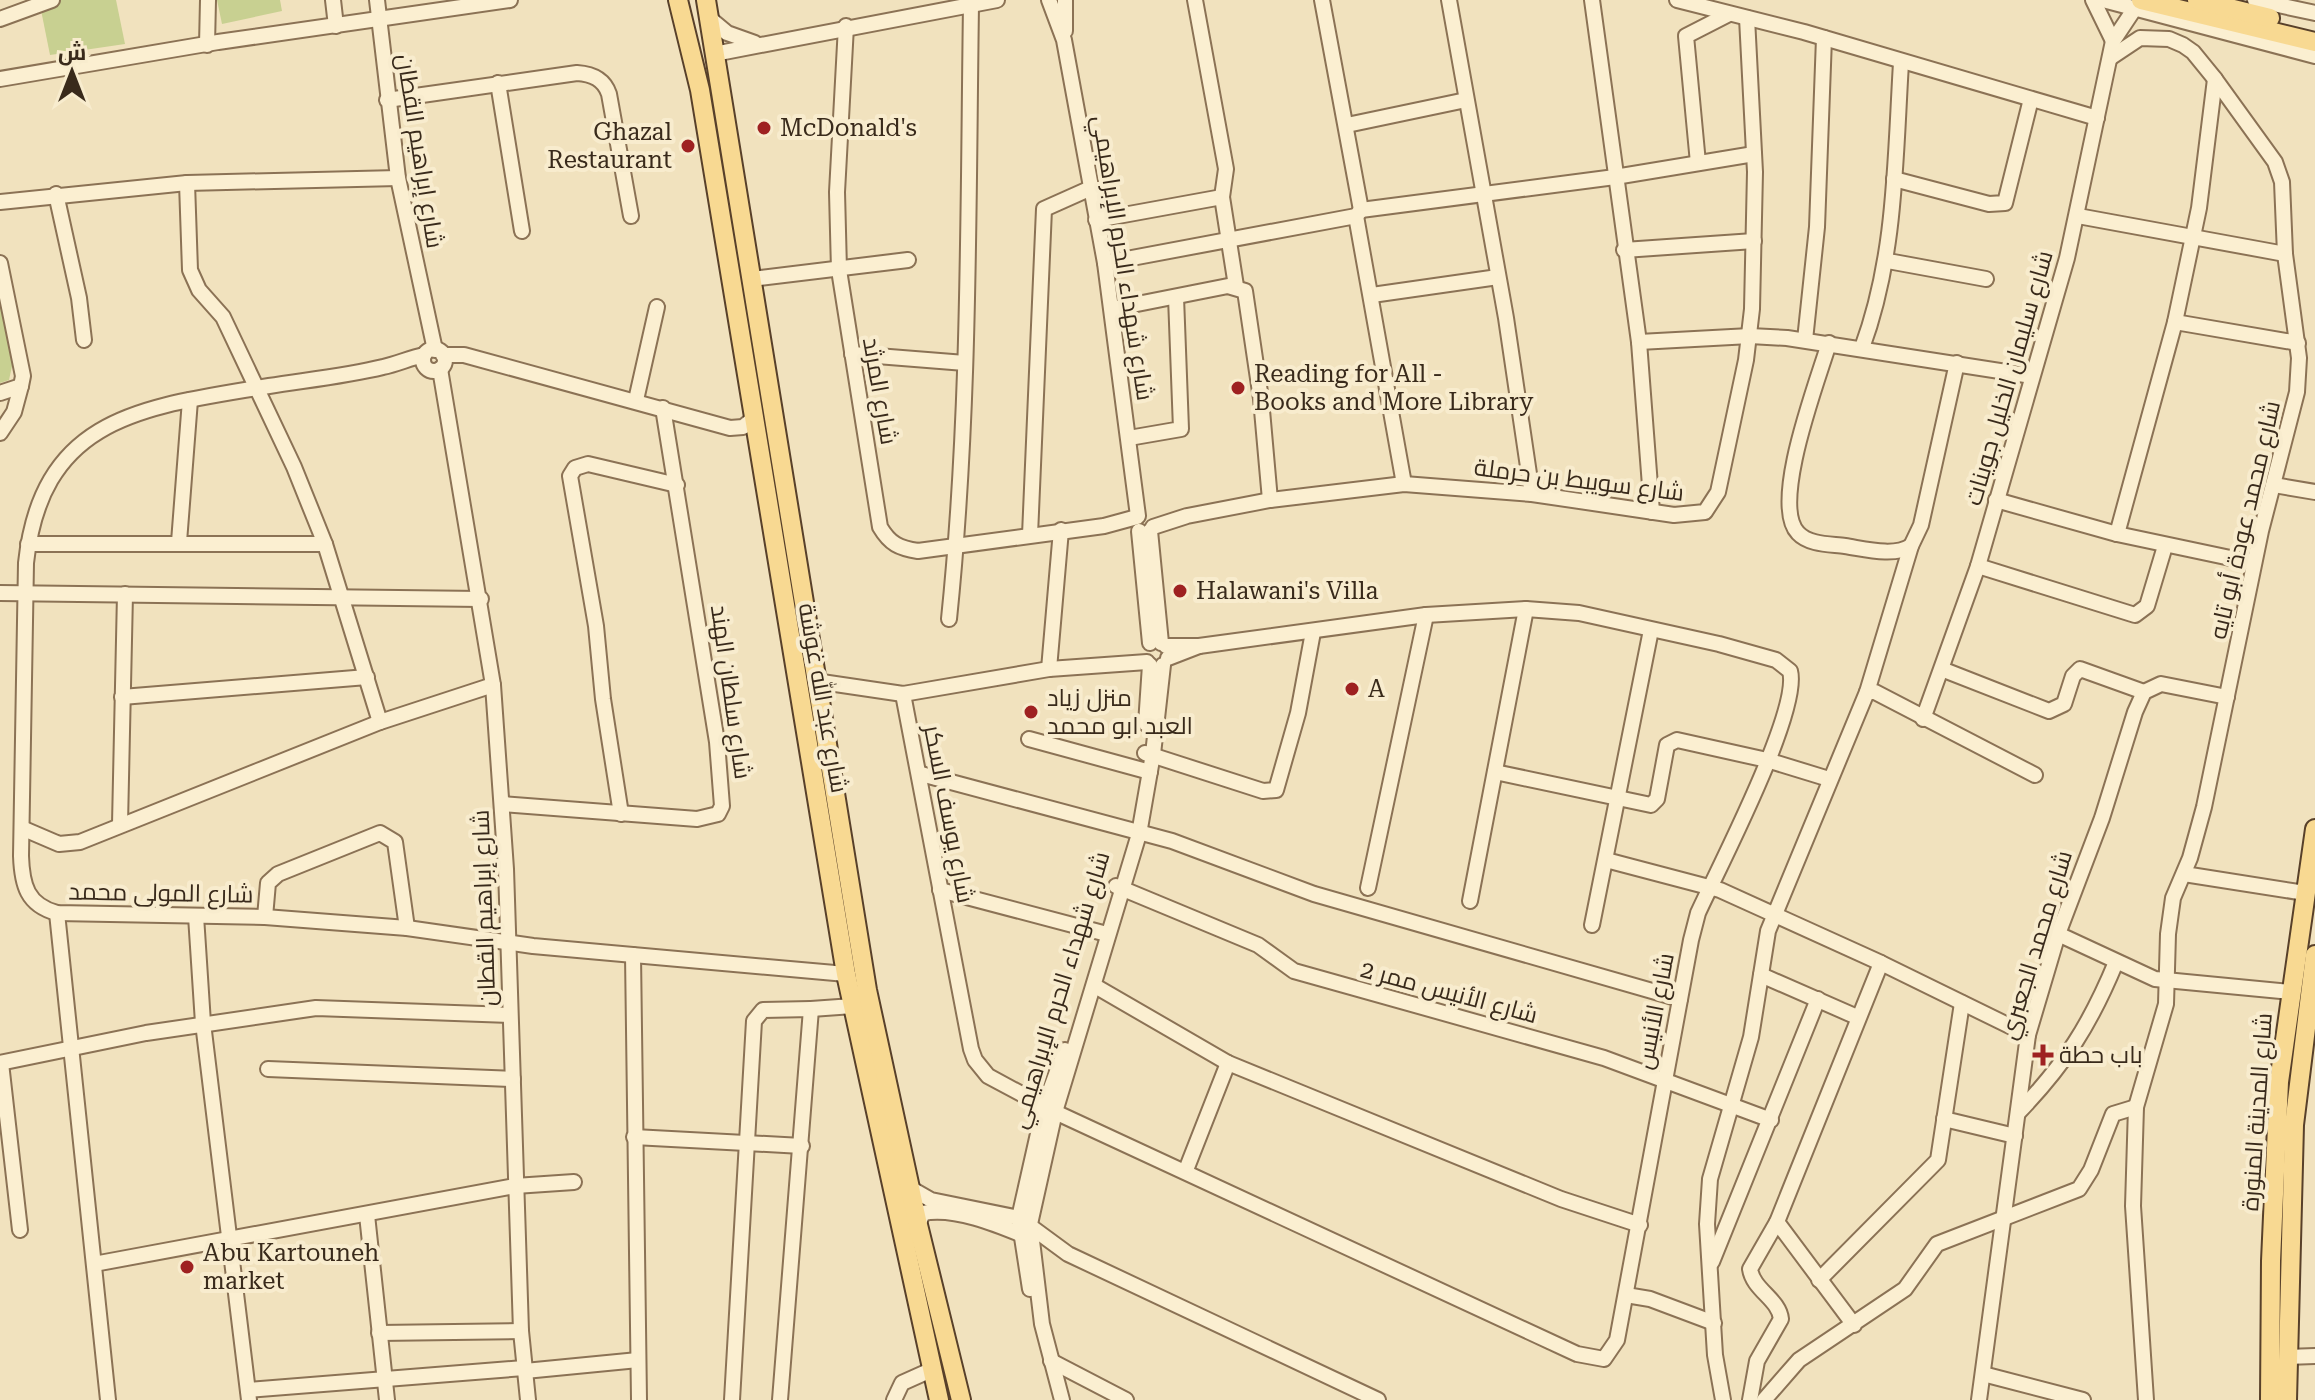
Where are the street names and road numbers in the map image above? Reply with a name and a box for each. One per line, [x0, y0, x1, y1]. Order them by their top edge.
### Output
street label: شارع إبراهيم القطان [389, 52, 449, 251]
street label: شارع شهداء الحرم الإبراهيمي [1082, 114, 1159, 403]
street label: شارع سليمان الخليل جوينات [1959, 247, 2061, 509]
street label: شارع المرثد [855, 335, 903, 447]
street label: شارع محمد عودة أبو تايه [2202, 398, 2288, 642]
street label: شارع سويبط بن حرملة [1472, 453, 1686, 509]
street label: شارع عبد الله غوشة [791, 600, 855, 796]
street label: شارع سلطان الهند [703, 603, 757, 781]
street label: شارع يوسف السكر [916, 721, 980, 906]
street label: شارع إبراهيم القطان [467, 809, 503, 1007]
street label: شارع محمد الجعبري [1994, 847, 2082, 1044]
street label: شارع شهداء الحرم الإبراهيمي [1005, 848, 1120, 1133]
street label: شارع المولى محمد [68, 877, 254, 911]
street label: شارع الأنيس [1630, 950, 1682, 1072]
street label: شارع الأنيس ممر 2 [1357, 955, 1541, 1031]
street label: شارع المدينة المنورة [2236, 1012, 2280, 1212]

